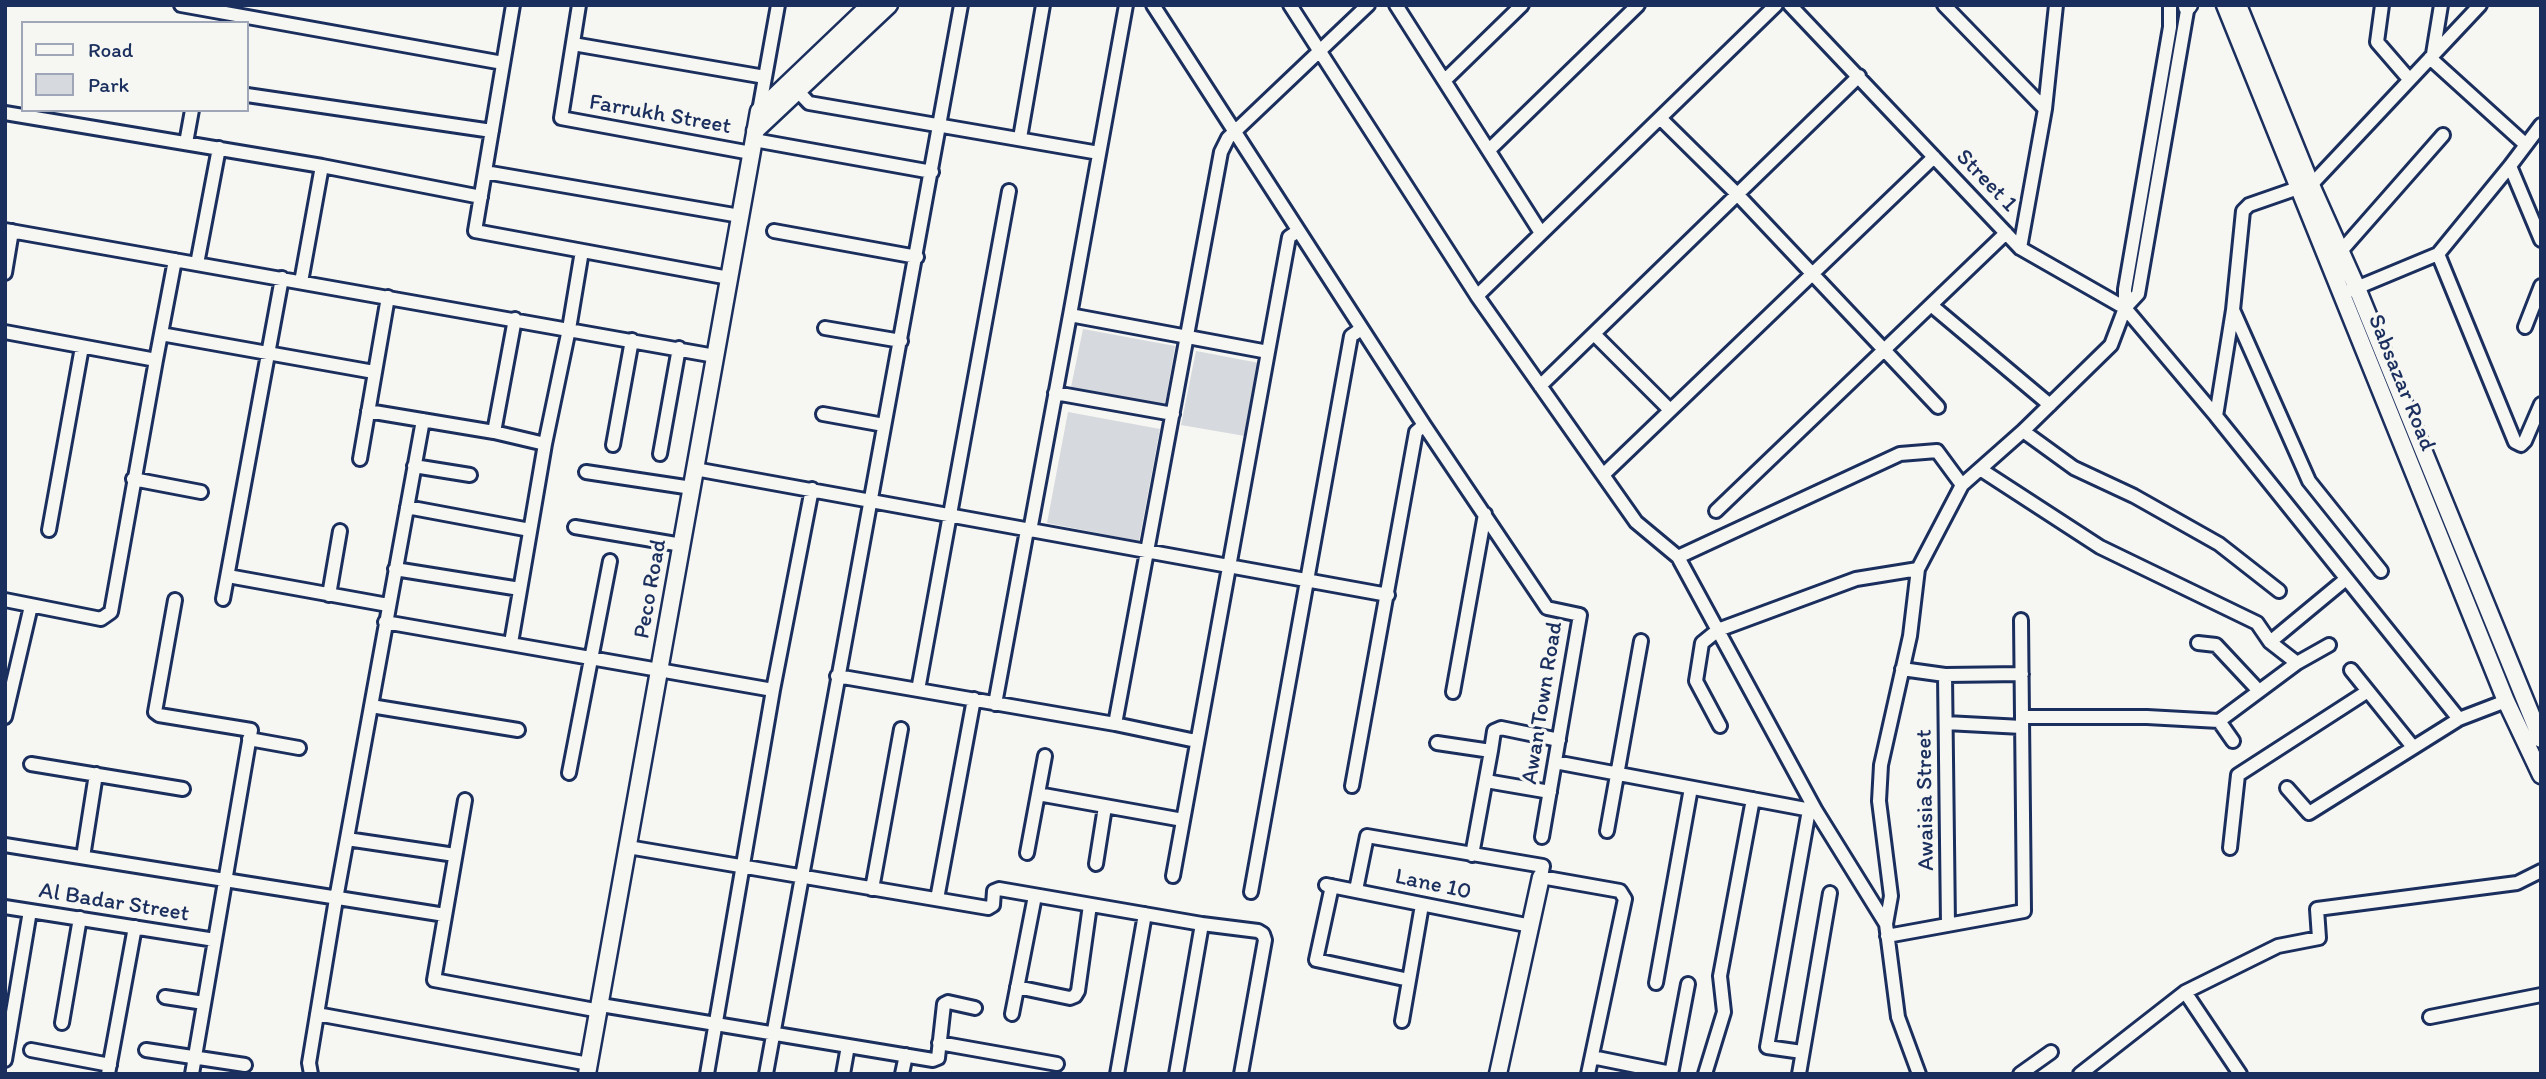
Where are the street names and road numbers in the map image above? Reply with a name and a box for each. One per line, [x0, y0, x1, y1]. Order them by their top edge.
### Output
street label: Farrukh Street [587, 89, 733, 141]
street label: Street 1 [1949, 144, 2023, 218]
street label: Sabsazar Road [2361, 311, 2441, 455]
street label: Peco Road [629, 537, 673, 641]
street label: Awan Town Road [1517, 620, 1569, 786]
street label: Awaisia Street [1911, 729, 1941, 871]
street label: Lane 10 [1392, 863, 1474, 907]
street label: Al Badar Street [37, 877, 191, 929]

